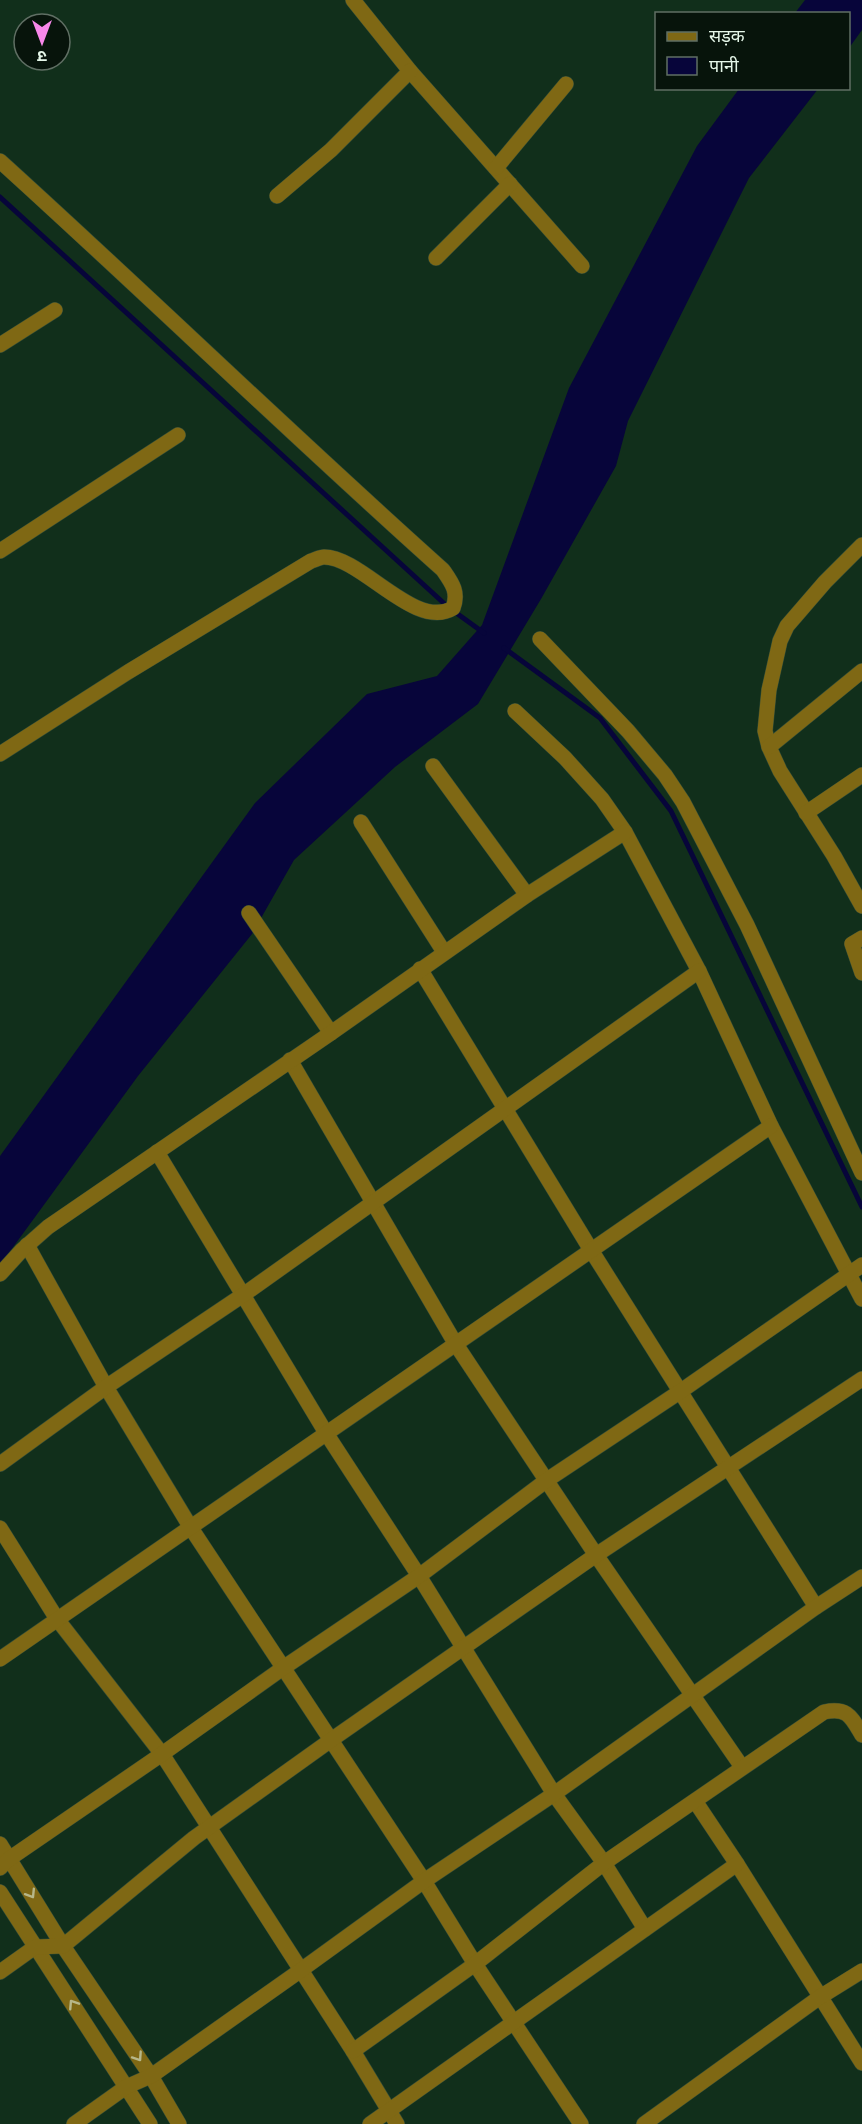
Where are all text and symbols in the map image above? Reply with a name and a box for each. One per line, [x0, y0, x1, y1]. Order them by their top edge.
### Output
north arrow [12, 12, 72, 72]
legend [655, 12, 850, 90]
text: सड़क [709, 23, 746, 48]
text: उ [37, 46, 47, 68]
text: पानी [709, 53, 739, 78]
one-way arrow [23, 1888, 35, 1898]
one-way arrow [69, 2000, 80, 2011]
one-way arrow [131, 2050, 142, 2061]

